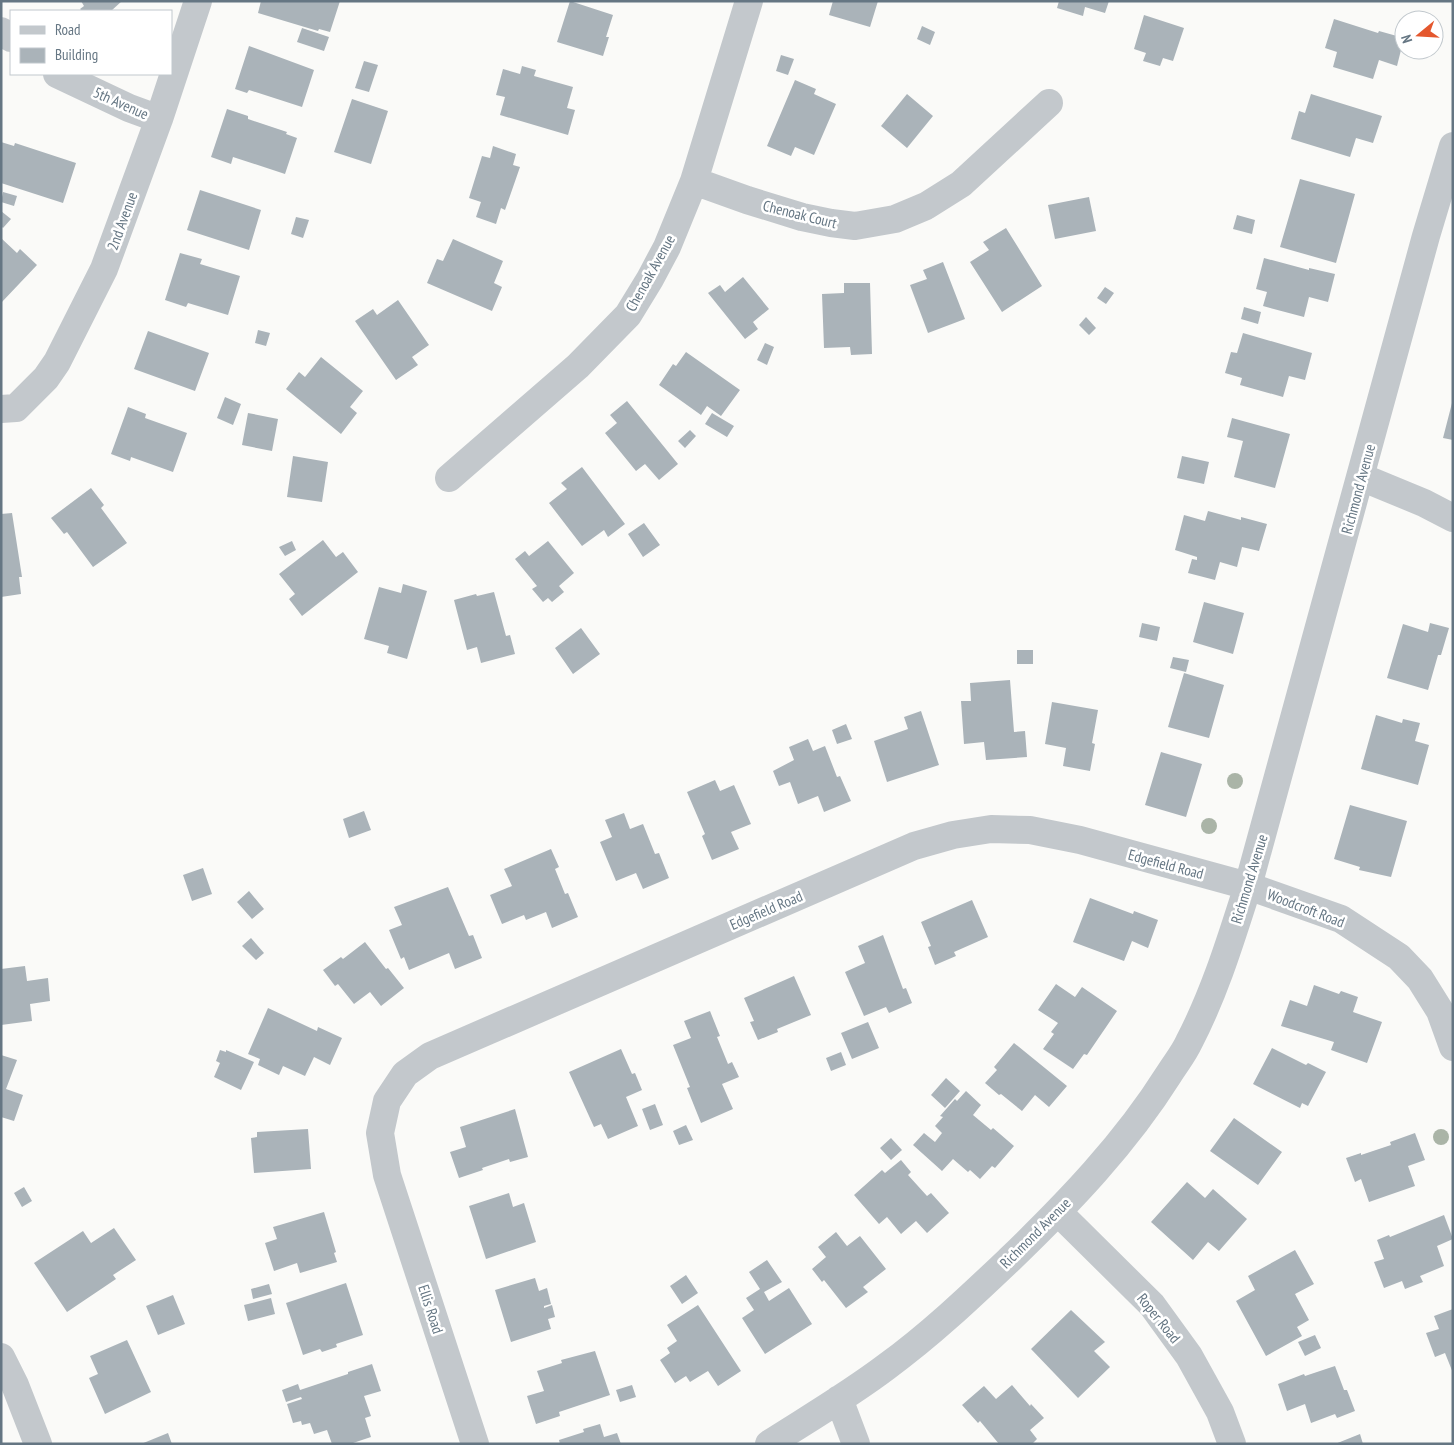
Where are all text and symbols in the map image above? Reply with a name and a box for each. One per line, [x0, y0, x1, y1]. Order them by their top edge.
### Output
legend [10, 10, 172, 75]
north arrow [1394, 10, 1444, 60]
text: Road [55, 20, 81, 39]
text: N [1397, 33, 1416, 45]
text: Building [55, 45, 98, 64]
street label: 5th Avenue [91, 82, 151, 124]
street label: 2nd Avenue [103, 189, 141, 253]
street label: Chenoak Court [761, 196, 839, 232]
street label: Chenoak Avenue [621, 231, 679, 315]
street label: Richmond Avenue [1337, 442, 1379, 536]
street label: Richmond Avenue [1226, 832, 1272, 926]
street label: Edgefield Road [1126, 845, 1206, 883]
street label: Woodcroft Road [1265, 885, 1347, 931]
street label: Edgefield Road [727, 886, 805, 934]
street label: Richmond Avenue [996, 1194, 1074, 1272]
street label: Ellis Road [414, 1282, 448, 1336]
street label: Roper Road [1133, 1289, 1185, 1347]

